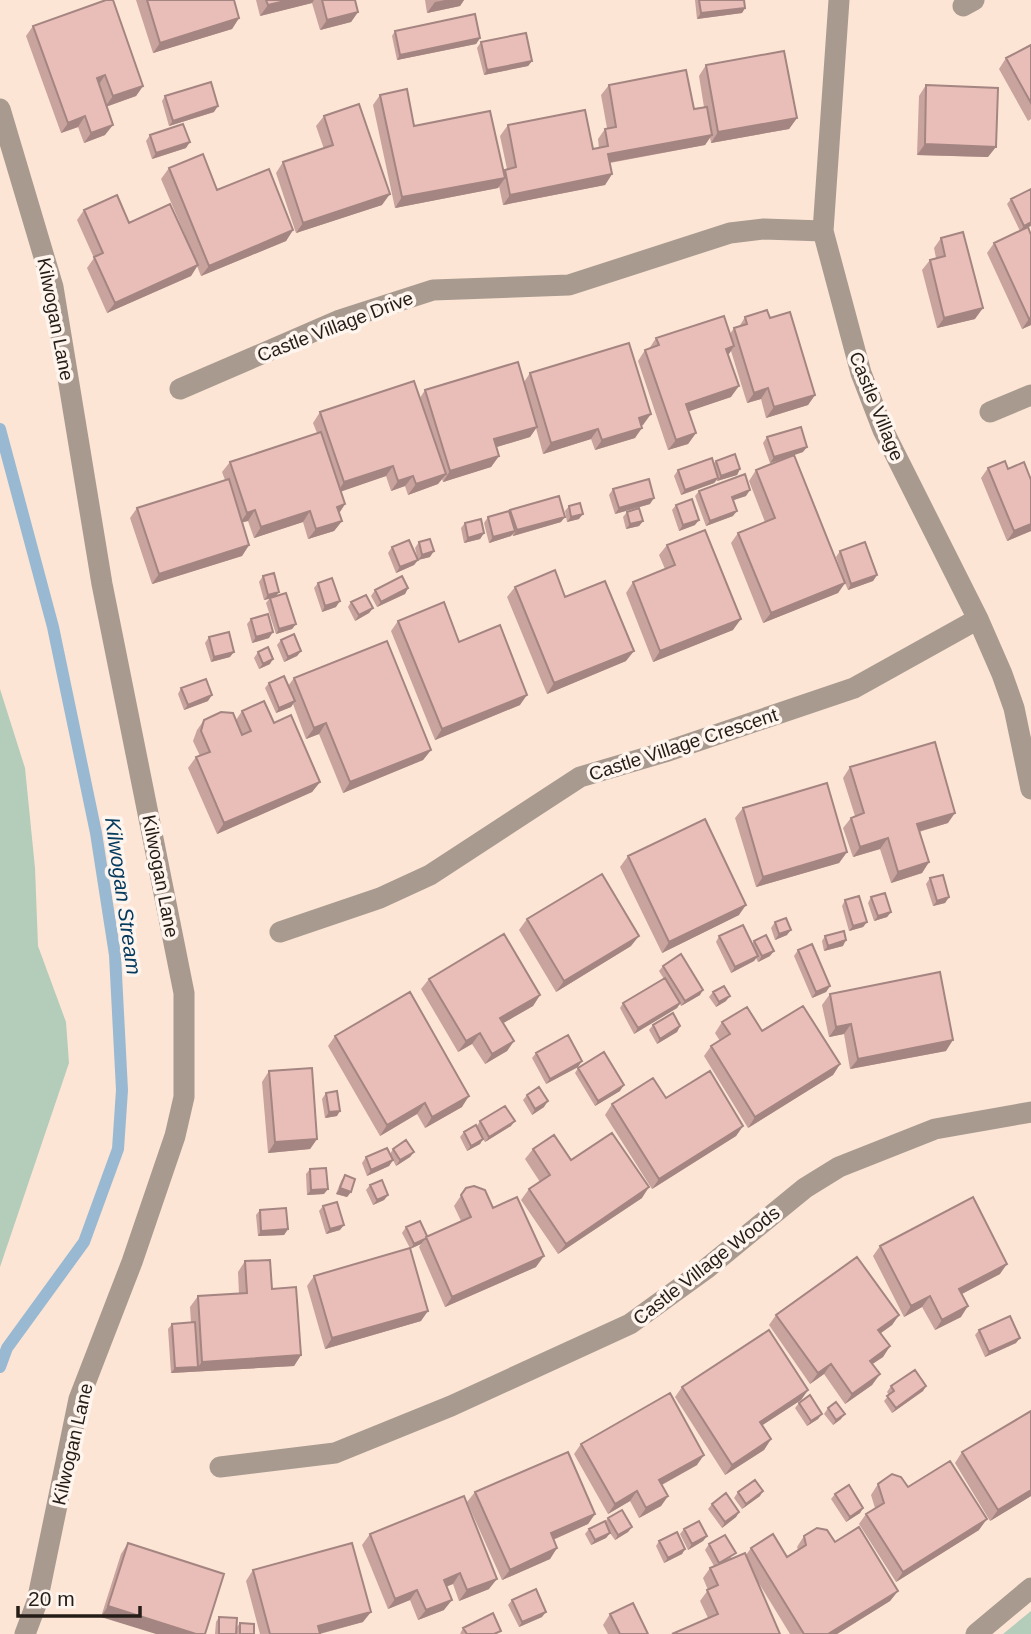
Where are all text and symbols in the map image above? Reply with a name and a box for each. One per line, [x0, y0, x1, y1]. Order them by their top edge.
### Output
street label: Kilwogan Lane [33, 256, 78, 382]
street label: Castle Village Drive [254, 287, 416, 366]
street label: Castle Village [845, 349, 908, 464]
street label: Castle Village Crescent [586, 704, 781, 785]
street label: Kilwogan Lane [138, 813, 183, 939]
water label: Kilwogan Stream [101, 816, 146, 976]
street label: Castle Village Woods [629, 1202, 784, 1329]
street label: Kilwogan Lane [48, 1381, 97, 1507]
scale bar [18, 1574, 140, 1618]
text: 20 m [28, 1587, 75, 1610]

